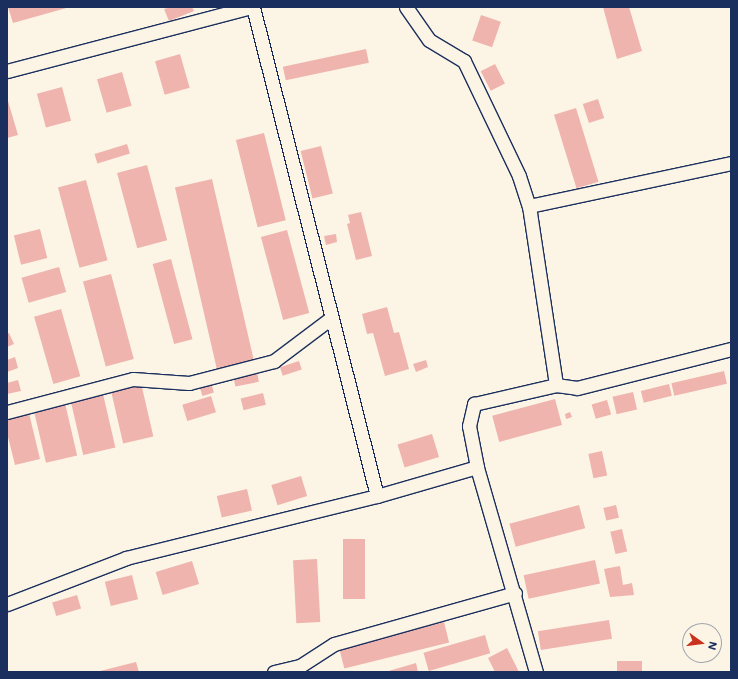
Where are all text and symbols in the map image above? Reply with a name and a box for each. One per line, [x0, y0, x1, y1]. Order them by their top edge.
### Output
north arrow [682, 623, 722, 663]
text: N [705, 640, 721, 652]

